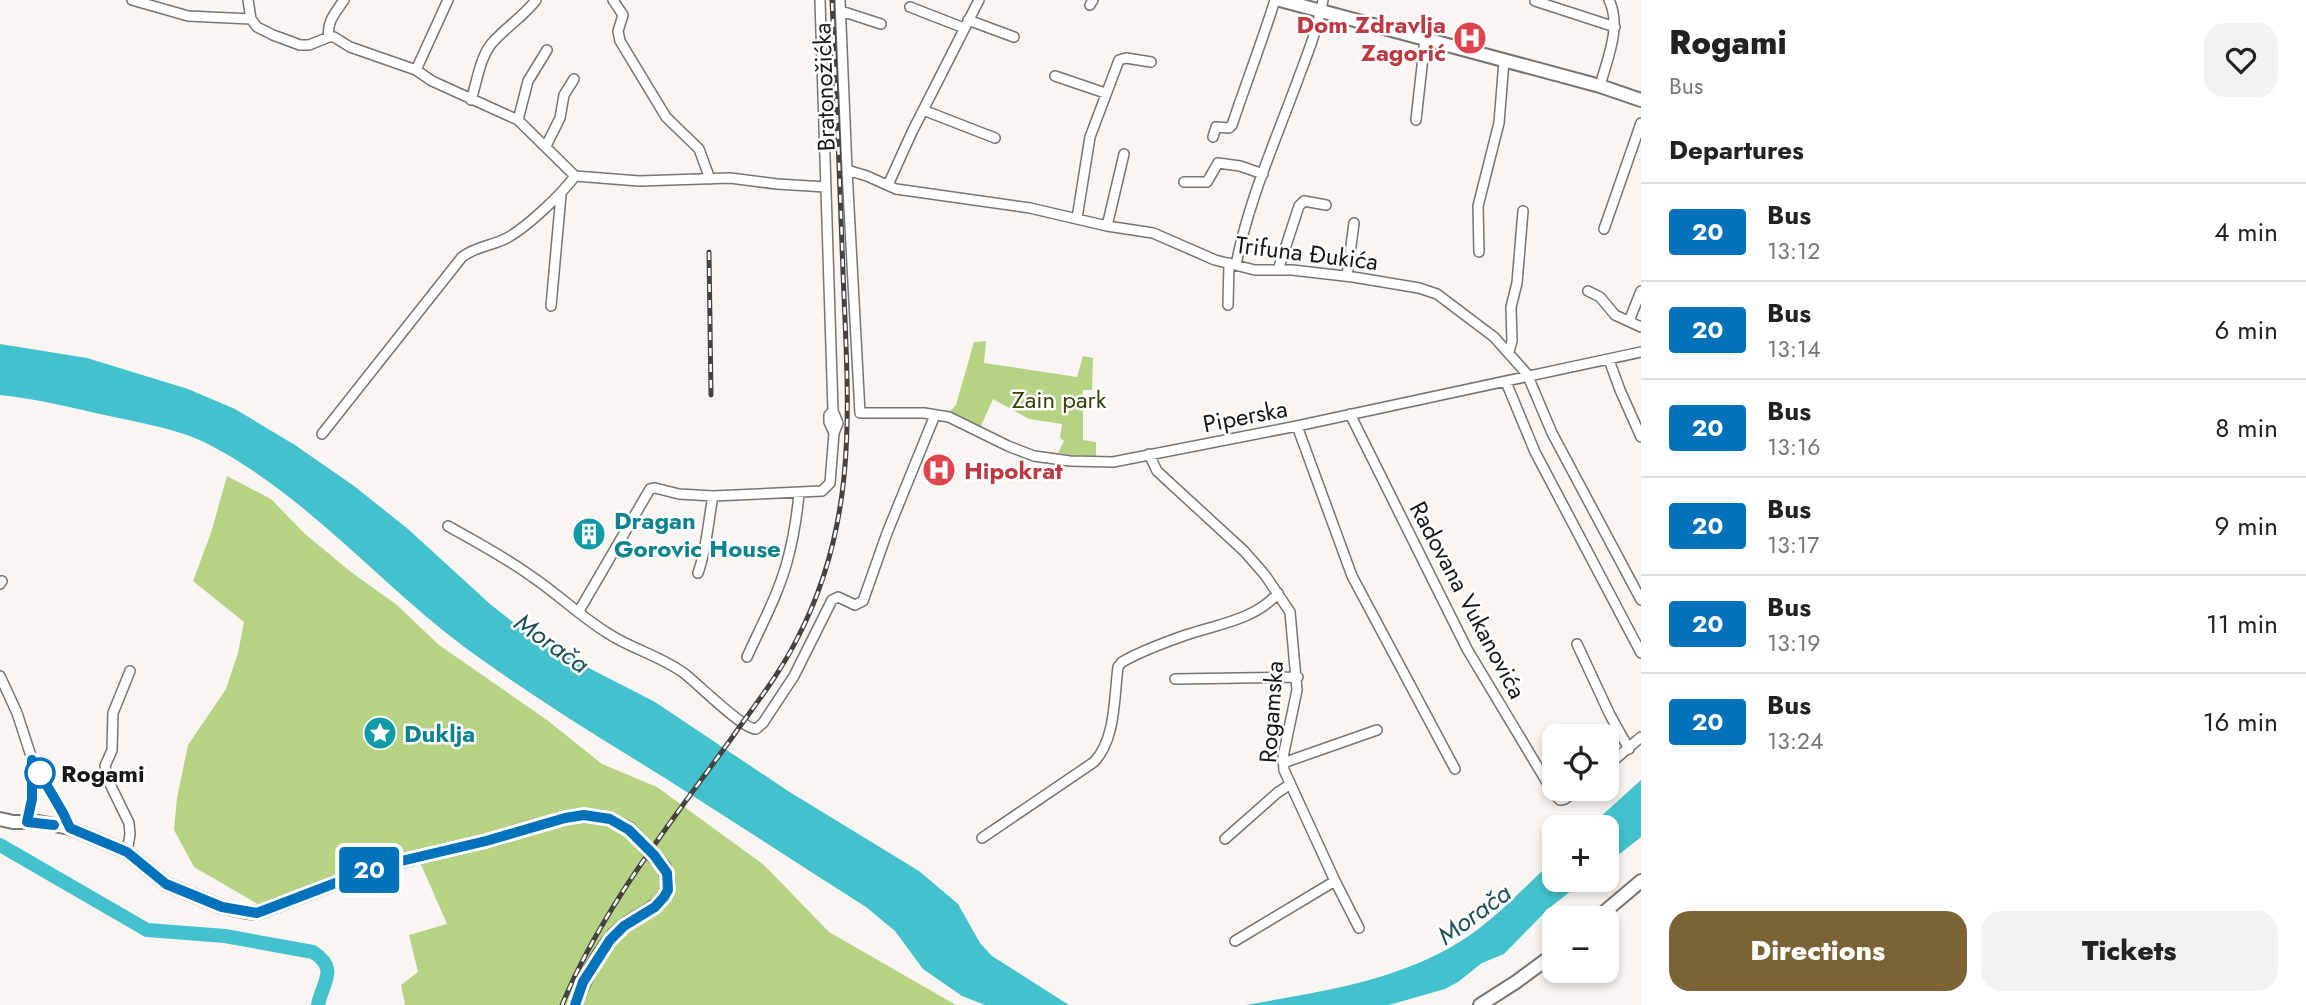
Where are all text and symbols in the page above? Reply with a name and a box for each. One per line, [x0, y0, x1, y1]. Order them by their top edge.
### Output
place label: Dom Zdravlja Zagorić [1296, 7, 1446, 70]
hospital icon: Dom Zdravlja Zagorić [1451, 19, 1489, 57]
text: Rogami [1669, 19, 1787, 66]
street label: Bratonožićka [804, 22, 844, 152]
button: heart [2204, 23, 2278, 97]
text: Bus [1669, 69, 1703, 103]
text: Departures [1669, 131, 1804, 169]
text: Bus [1767, 196, 1811, 234]
text: 4 min [2214, 213, 2278, 251]
text: 20 [1692, 214, 1723, 249]
street label: Trifuna Đukića [1234, 227, 1380, 279]
text: 13:12 [1767, 234, 1820, 268]
text: Bus [1767, 294, 1811, 332]
text: 6 min [2215, 311, 2278, 349]
text: 20 [1692, 312, 1723, 347]
text: 13:14 [1767, 332, 1821, 366]
park label: Zain park [1012, 382, 1107, 417]
street label: Piperska [1200, 391, 1290, 441]
text: Bus [1767, 392, 1811, 430]
text: 8 min [2215, 409, 2278, 447]
text: 20 [1692, 410, 1723, 445]
text: 13:16 [1767, 430, 1820, 464]
hospital icon: Hipokrat [920, 451, 958, 489]
place label: Hipokrat [964, 453, 1063, 488]
text: Bus [1767, 490, 1811, 528]
street label: Radovana Vukanovića [1401, 495, 1535, 705]
place label: Dragan Gorovic House [614, 503, 781, 566]
text: 9 min [2215, 507, 2278, 545]
text: 20 [1692, 508, 1723, 543]
building icon: Dragan Gorovic House [570, 515, 608, 553]
text: 13:17 [1767, 528, 1819, 562]
text: Bus [1767, 588, 1811, 626]
water label: Morača [507, 603, 598, 683]
text: 11 min [2206, 605, 2278, 643]
text: 20 [1692, 606, 1723, 641]
text: 13:19 [1767, 626, 1820, 660]
street label: Rogamska [1250, 660, 1292, 764]
text: Bus [1767, 686, 1811, 724]
text: 16 min [2203, 703, 2278, 741]
text: 20 [1692, 704, 1723, 739]
place icon: Duklja [361, 714, 399, 752]
place label: Duklja [404, 716, 475, 751]
map controls [1542, 724, 1619, 983]
button: locate [1542, 724, 1619, 801]
text: 13:24 [1767, 724, 1823, 758]
place label: Rogami [61, 756, 145, 791]
marker: Rogami [25, 758, 55, 788]
button: + [1542, 815, 1619, 892]
line badge: 20 [338, 847, 400, 893]
text: 20 [353, 852, 385, 887]
water label: Morača [1429, 874, 1520, 954]
button: − [1542, 906, 1619, 983]
button: Directions [1669, 911, 1967, 991]
button: Tickets [1981, 911, 2278, 991]

